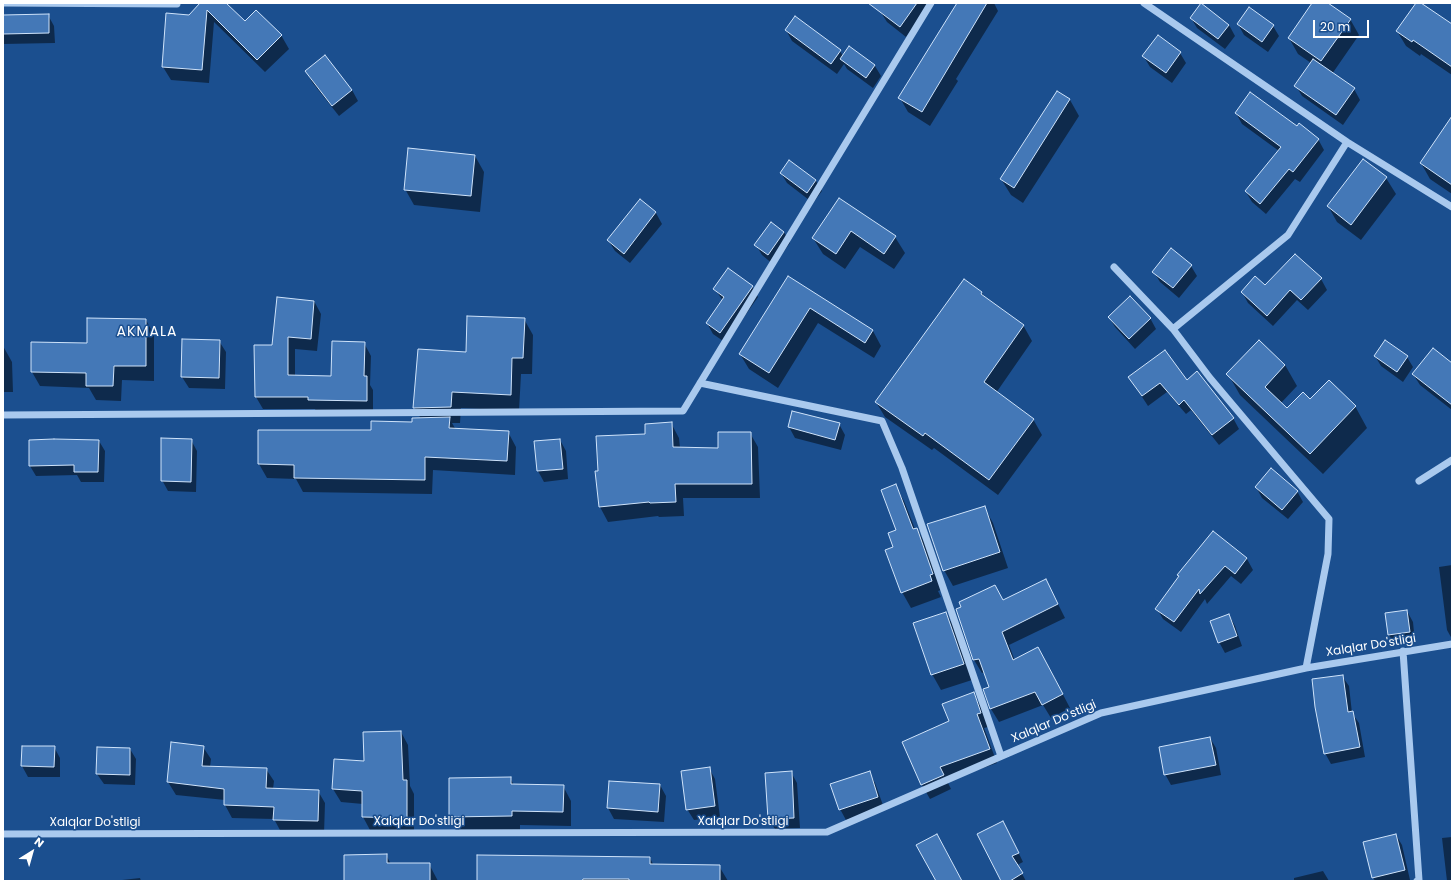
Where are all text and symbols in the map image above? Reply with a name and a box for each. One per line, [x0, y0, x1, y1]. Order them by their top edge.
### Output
scale bar [1315, 12, 1371, 38]
text: 20 m [1320, 18, 1350, 35]
district label: AKMALA [117, 324, 177, 340]
street label: Xalqlar Do'stligi [1325, 632, 1417, 660]
street label: Xalqlar Do'stligi [1009, 698, 1099, 746]
street label: Xalqlar Do'stligi [373, 815, 465, 829]
street label: Xalqlar Do'stligi [697, 815, 789, 829]
street label: Xalqlar Do'stligi [49, 816, 141, 830]
north arrow [12, 832, 52, 872]
text: N [31, 834, 47, 851]

